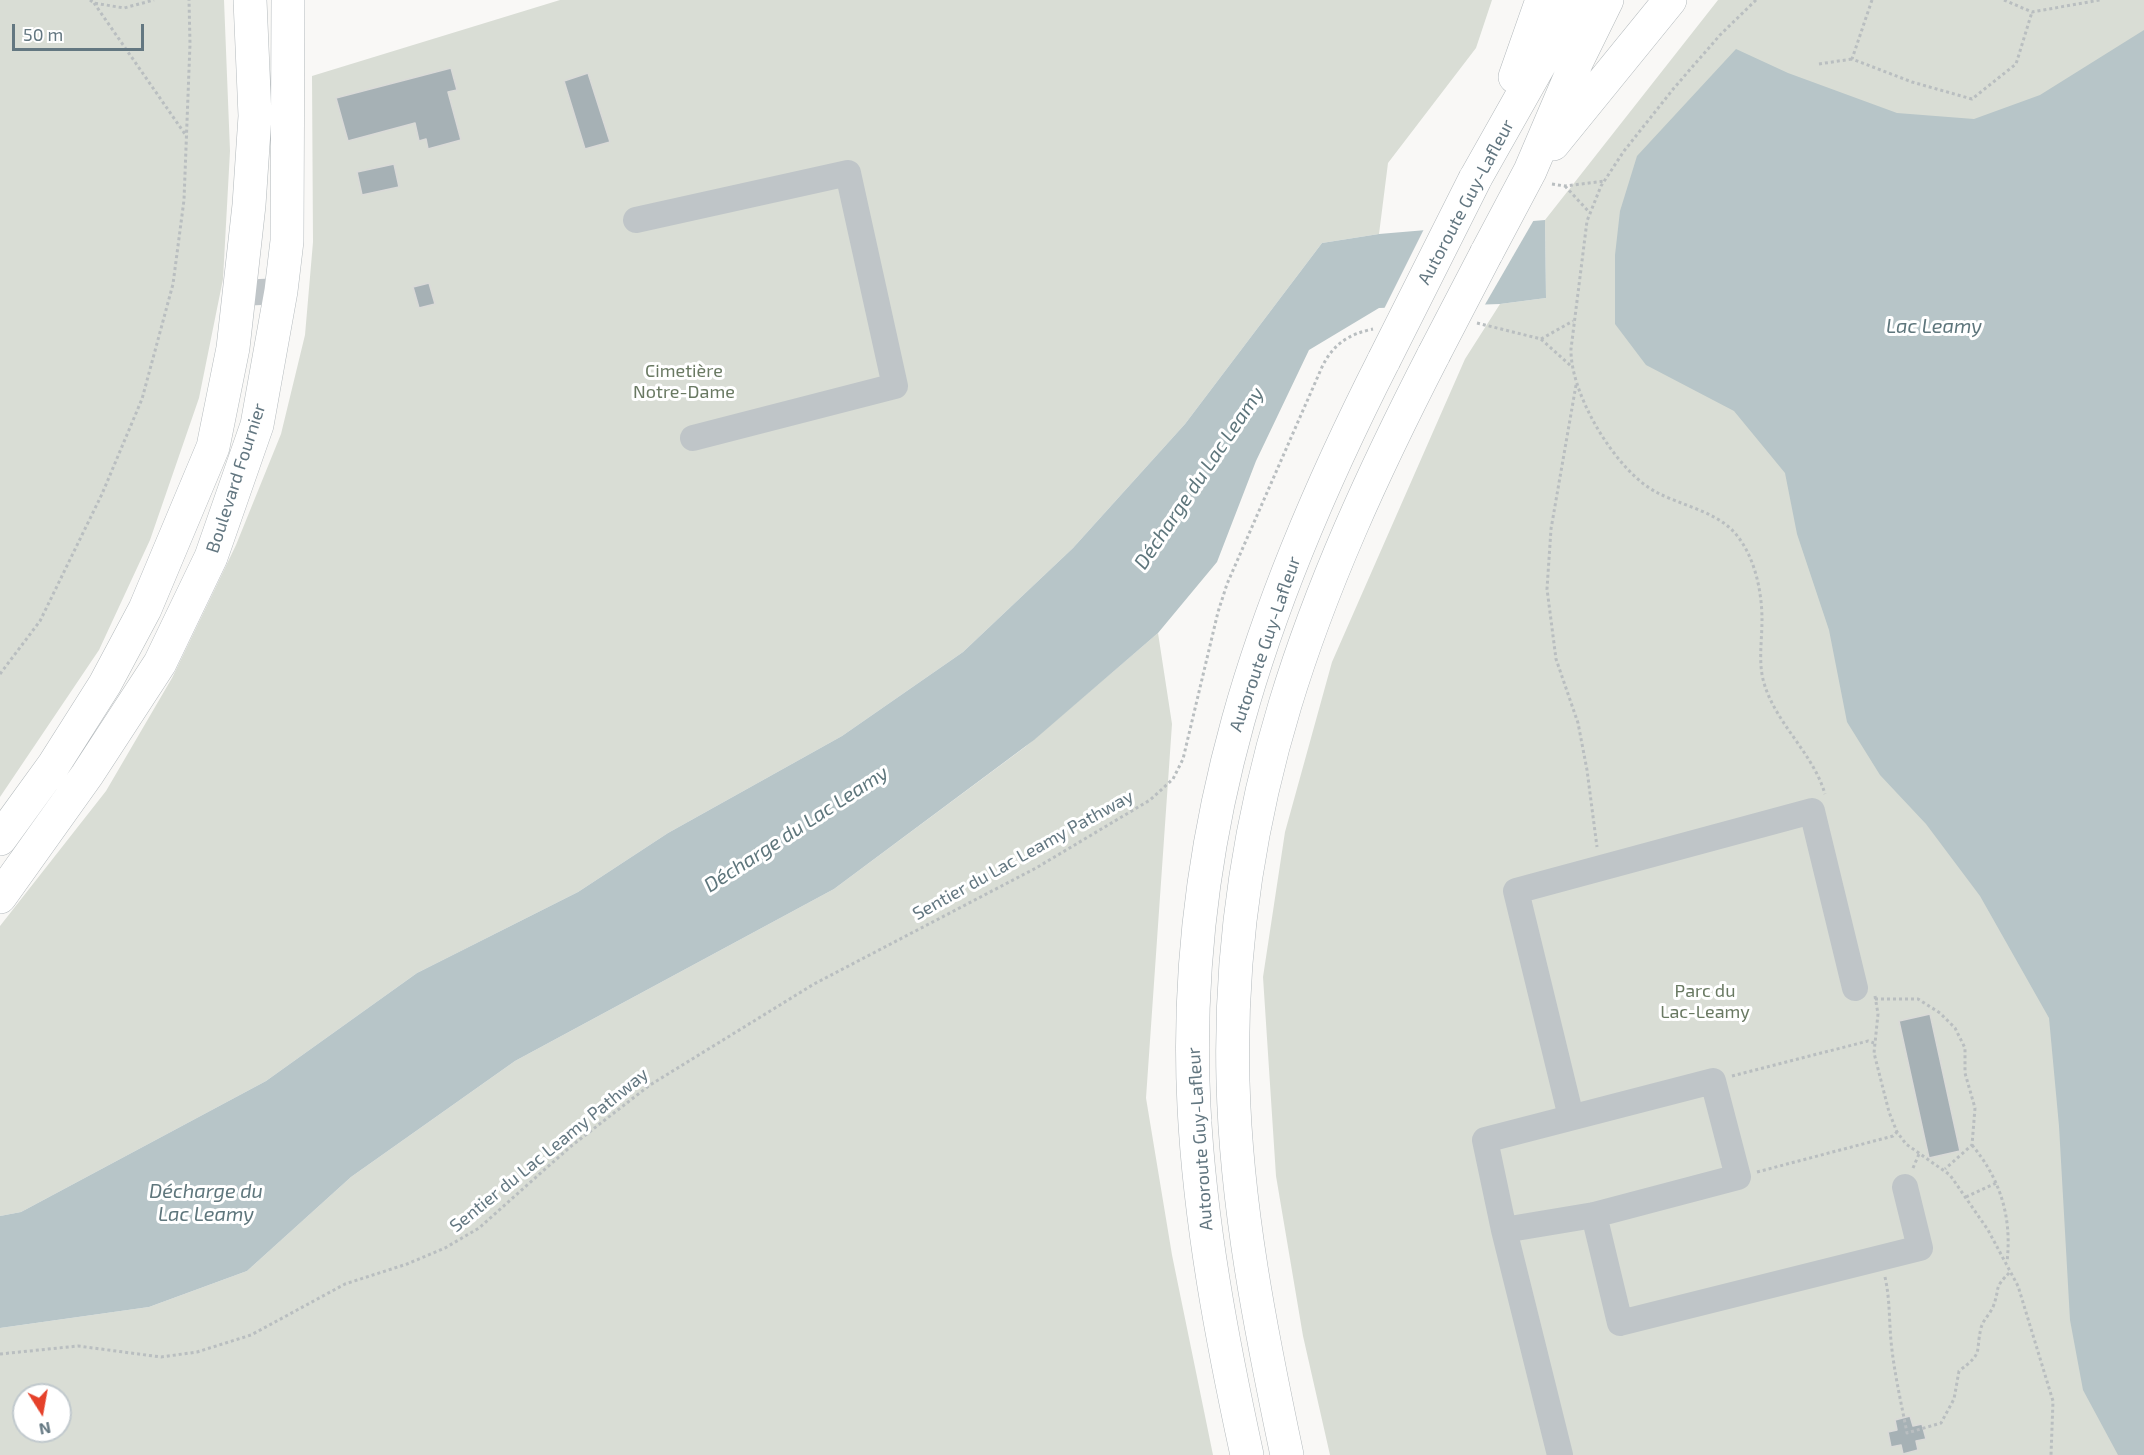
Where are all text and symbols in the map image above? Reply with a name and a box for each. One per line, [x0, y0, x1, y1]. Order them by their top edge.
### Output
scale bar [15, 12, 147, 50]
text: 50 m [23, 23, 63, 45]
street label: Autoroute Guy-Lafleur [1413, 116, 1519, 288]
water label: Lac Leamy [1886, 314, 1982, 338]
park label: Cimetière Notre-Dame [633, 360, 735, 403]
water label: Décharge du Lac Leamy [1129, 382, 1269, 574]
street label: Boulevard Fournier [202, 400, 270, 556]
street label: Autoroute Guy-Lafleur [1225, 553, 1305, 735]
water label: Décharge du Lac Leamy [699, 761, 893, 897]
street label: Sentier du Lac Leamy Pathway [909, 785, 1137, 925]
park label: Parc du Lac-Leamy [1660, 980, 1750, 1022]
street label: Autoroute Guy-Lafleur [1183, 1046, 1217, 1232]
street label: Sentier du Lac Leamy Pathway [445, 1063, 653, 1237]
water label: Décharge du Lac Leamy [149, 1179, 263, 1226]
north arrow [12, 1383, 72, 1443]
text: N [38, 1419, 53, 1440]

